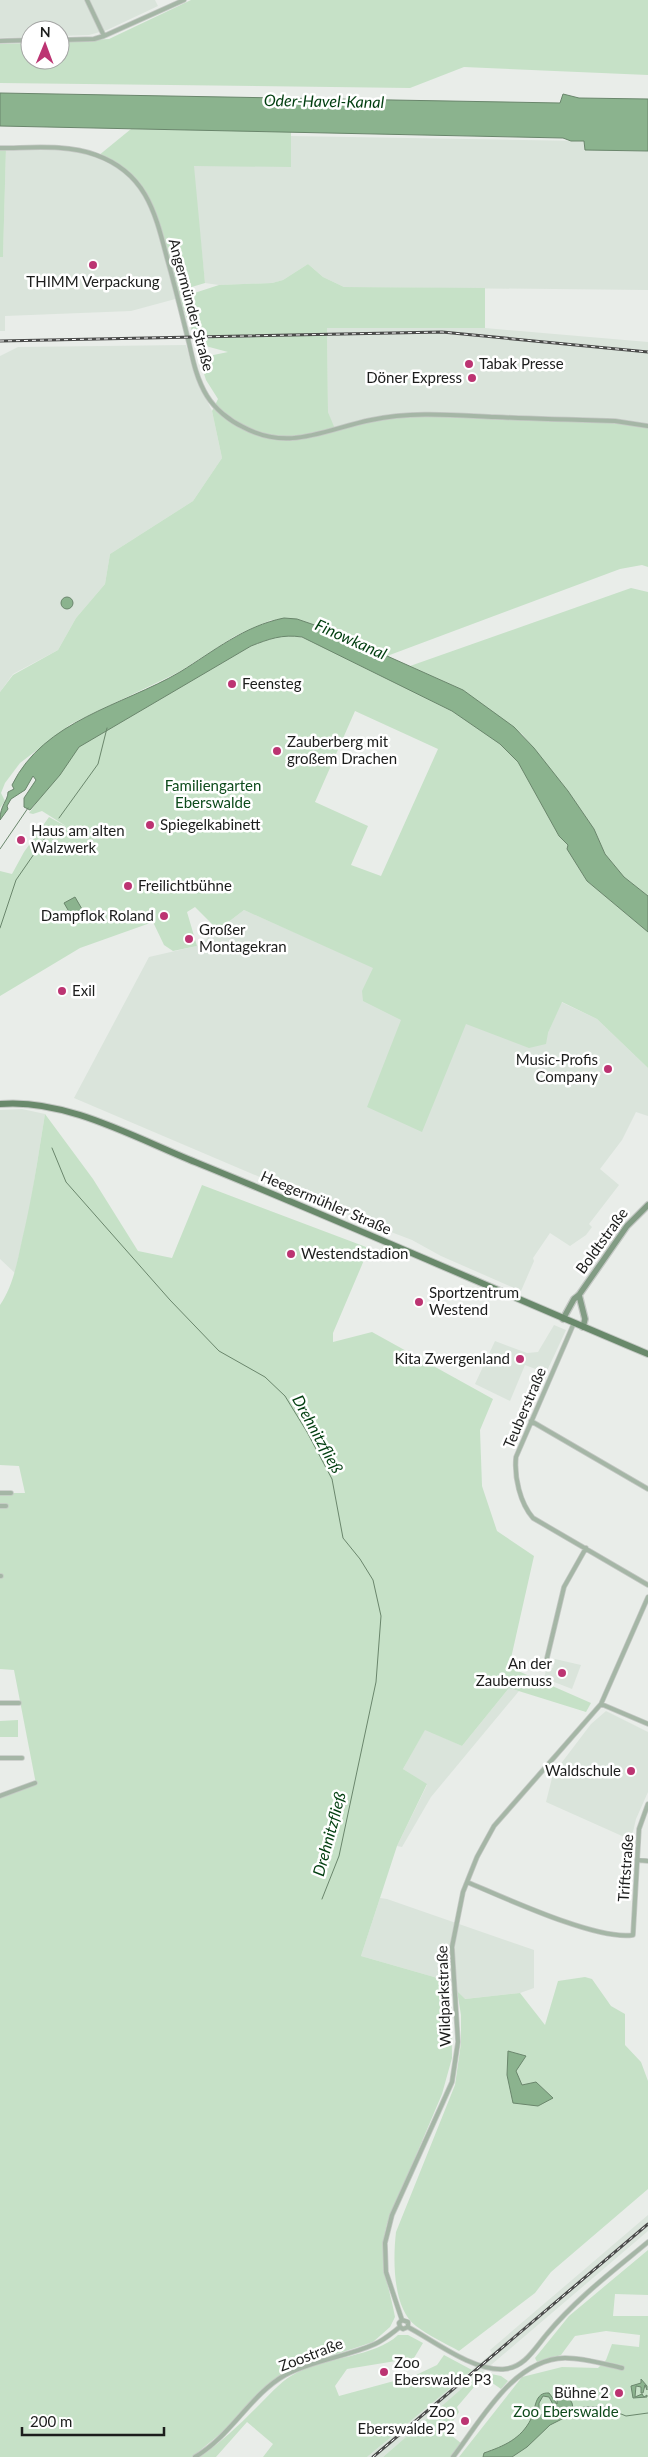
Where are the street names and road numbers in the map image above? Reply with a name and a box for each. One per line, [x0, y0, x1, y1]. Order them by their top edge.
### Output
street label: Angermünder Straße [166, 236, 218, 373]
street label: Heegermühler Straße [258, 1166, 395, 1238]
street label: Boldtstraße [571, 1204, 631, 1277]
street label: Teuberstraße [499, 1364, 549, 1451]
street label: Triftstraße [614, 1833, 636, 1902]
street label: Wildparkstraße [432, 1945, 454, 2047]
street label: Zoostraße [276, 2334, 345, 2374]

